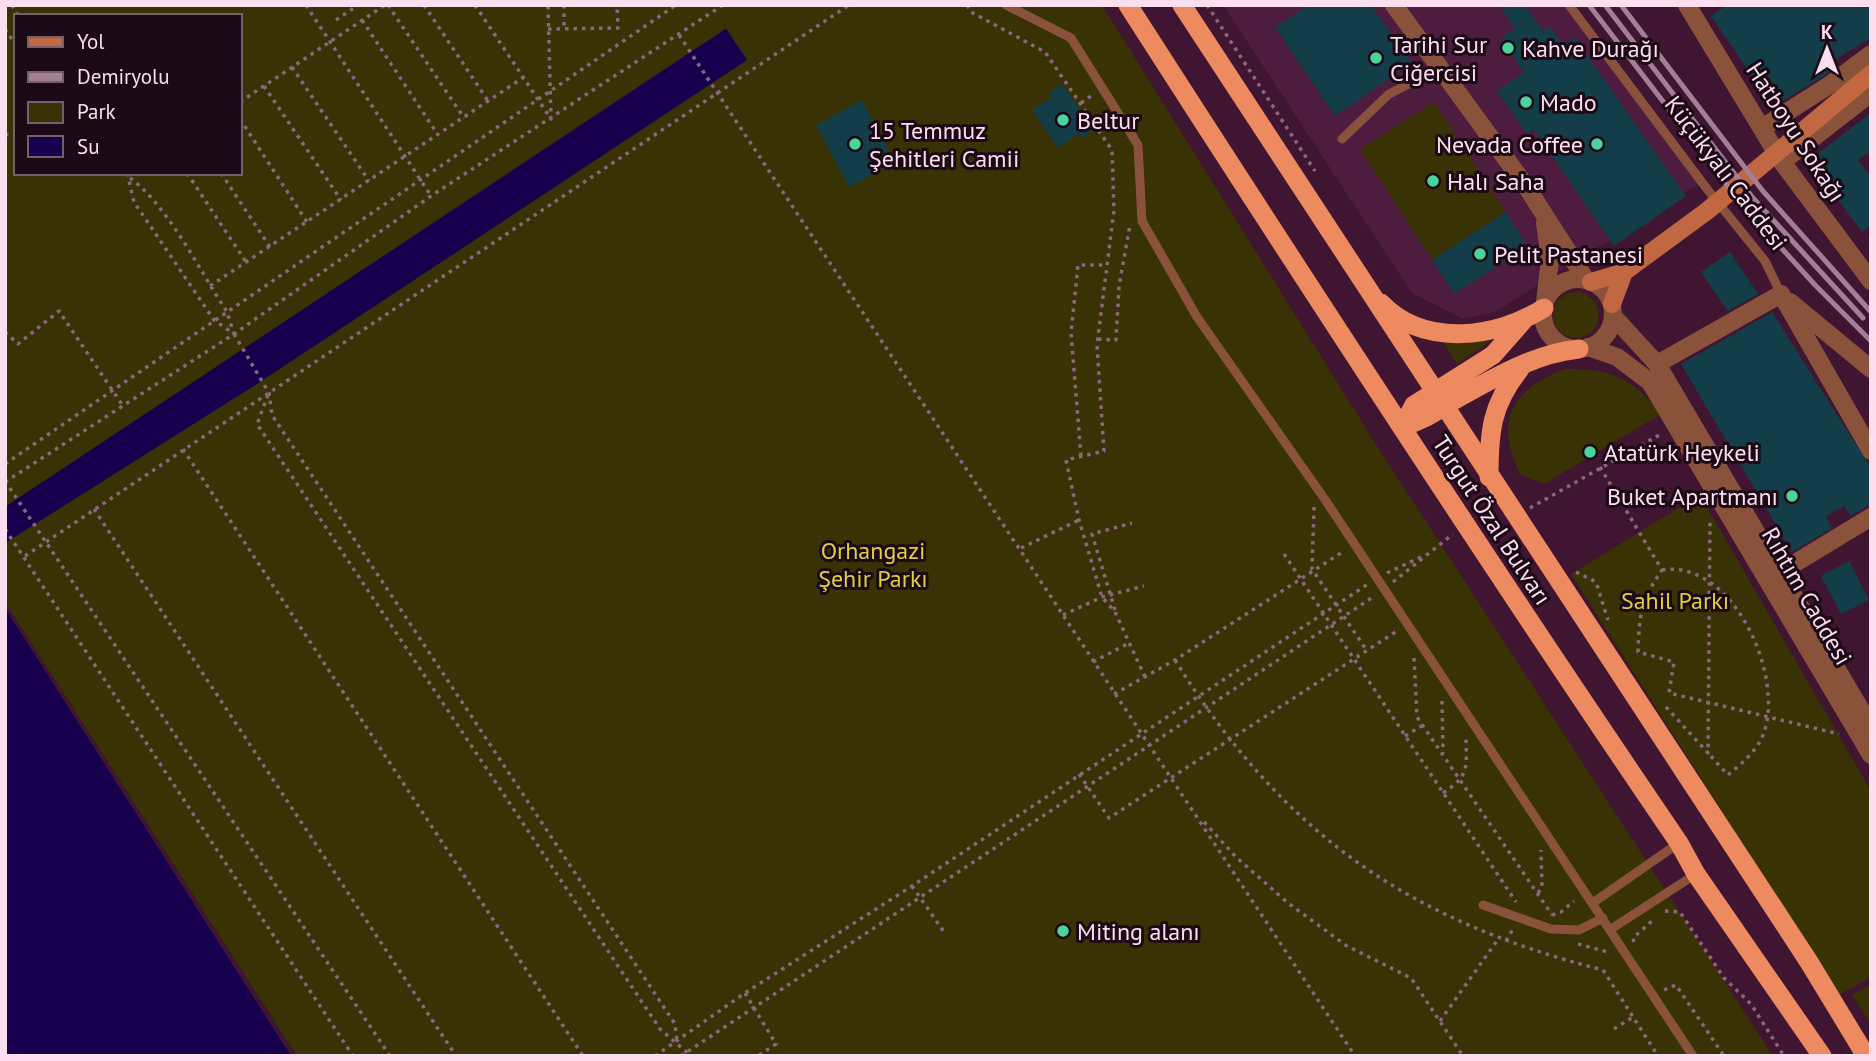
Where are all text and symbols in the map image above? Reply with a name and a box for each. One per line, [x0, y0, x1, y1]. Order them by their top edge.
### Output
legend [14, 14, 242, 175]
north arrow [1792, 14, 1862, 84]
text: K [1821, 20, 1833, 44]
text: Yol [77, 28, 104, 55]
place label: Tarihi Sur Ciğercisi [1390, 29, 1487, 88]
place label: Kahve Durağı [1522, 33, 1659, 64]
marker: Kahve Durağı [1500, 40, 1516, 56]
marker: Tarihi Sur Ciğercisi [1368, 50, 1384, 66]
street label: Hatboyu Sokağı [1739, 56, 1853, 208]
text: Demiryolu [77, 63, 169, 90]
place label: Mado [1540, 87, 1597, 118]
street label: Küçükyalı Caddesi [1658, 90, 1794, 256]
marker: Mado [1518, 94, 1534, 110]
text: Park [77, 98, 116, 125]
place label: Beltur [1077, 105, 1139, 136]
marker: Beltur [1055, 112, 1071, 128]
place label: 15 Temmuz Şehitleri Camii [869, 115, 1019, 174]
place label: Nevada Coffee [1436, 129, 1583, 160]
text: Su [77, 133, 99, 160]
marker: 15 Temmuz Şehitleri Camii [847, 136, 863, 152]
marker: Nevada Coffee [1589, 136, 1605, 152]
place label: Halı Saha [1447, 166, 1545, 197]
marker: Halı Saha [1425, 173, 1441, 189]
place label: Pelit Pastanesi [1494, 239, 1643, 270]
marker: Pelit Pastanesi [1472, 246, 1488, 262]
street label: Turgut Özal Bulvarı [1426, 429, 1558, 611]
place label: Atatürk Heykeli [1604, 437, 1760, 468]
marker: Atatürk Heykeli [1582, 444, 1598, 460]
place label: Buket Apartmanı [1607, 481, 1778, 512]
marker: Buket Apartmanı [1784, 488, 1800, 504]
street label: Rıhtım Caddesi [1755, 522, 1859, 670]
park label: Orhangazi Şehir Parkı [818, 535, 928, 594]
park label: Sahil Parkı [1621, 585, 1729, 616]
place label: Miting alanı [1077, 916, 1200, 947]
marker: Miting alanı [1055, 923, 1071, 939]

